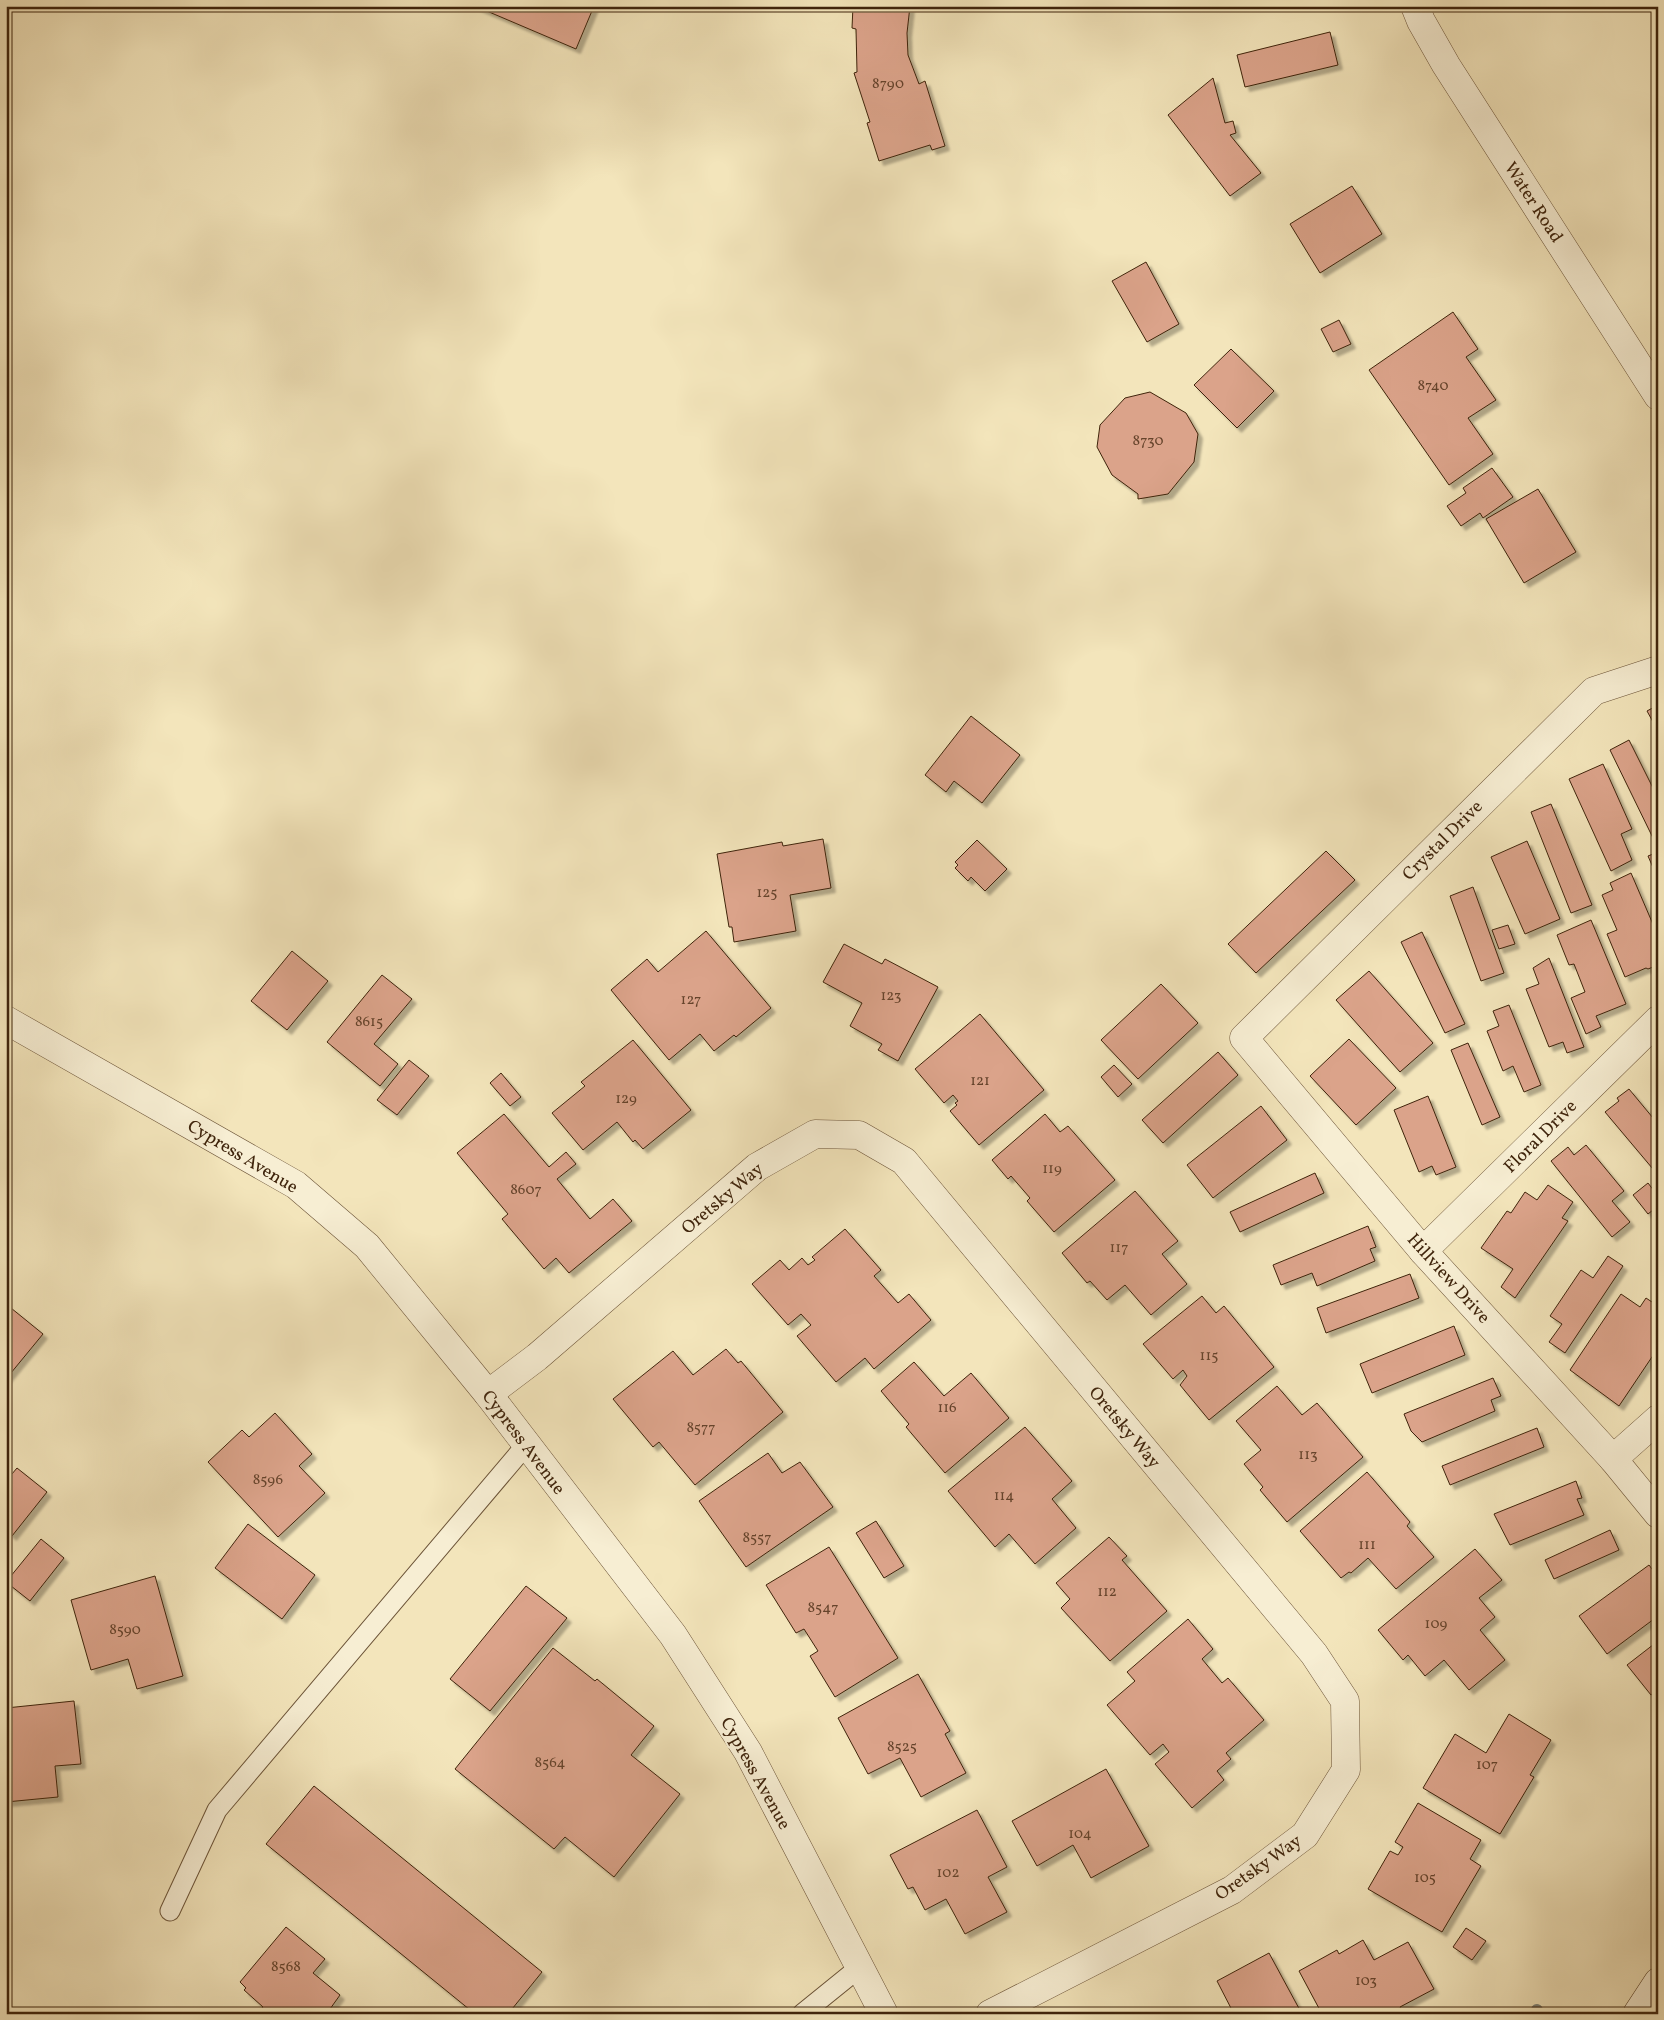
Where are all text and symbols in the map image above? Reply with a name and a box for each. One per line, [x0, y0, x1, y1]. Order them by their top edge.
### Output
house number: 8790 [872, 74, 904, 95]
street label: Water Road [1497, 157, 1568, 248]
house number: 8740 [1417, 376, 1449, 397]
house number: 8730 [1133, 431, 1163, 452]
street label: Crystal Drive [1397, 795, 1489, 887]
house number: 125 [756, 883, 778, 904]
house number: 123 [880, 986, 902, 1007]
house number: 127 [681, 990, 701, 1011]
house number: 8615 [355, 1012, 383, 1033]
house number: 121 [970, 1071, 990, 1092]
house number: 129 [615, 1089, 637, 1110]
street label: Floral Drive [1499, 1095, 1583, 1179]
street label: Cypress Avenue [182, 1114, 302, 1200]
street label: Oretsky Way [677, 1157, 770, 1241]
house number: 119 [1042, 1159, 1062, 1180]
house number: 8607 [510, 1180, 542, 1201]
street label: Hillview Drive [1400, 1228, 1495, 1330]
house number: 117 [1110, 1238, 1128, 1259]
house number: 115 [1200, 1346, 1218, 1367]
street label: Oretsky Way [1082, 1382, 1166, 1475]
street label: Cypress Avenue [475, 1385, 570, 1500]
house number: 116 [937, 1398, 957, 1419]
house number: 8577 [686, 1418, 716, 1439]
house number: 113 [1298, 1445, 1318, 1466]
house number: 8596 [253, 1470, 283, 1491]
house number: 114 [994, 1486, 1014, 1507]
house number: 8557 [742, 1528, 772, 1549]
house number: 111 [1358, 1535, 1376, 1556]
house number: 112 [1097, 1582, 1117, 1603]
house number: 8547 [808, 1598, 838, 1619]
house number: 109 [1425, 1614, 1448, 1635]
house number: 8590 [109, 1620, 141, 1641]
street label: Cypress Avenue [713, 1713, 796, 1834]
house number: 8525 [887, 1737, 917, 1758]
house number: 8564 [535, 1753, 565, 1774]
house number: 107 [1476, 1755, 1498, 1776]
house number: 104 [1068, 1824, 1092, 1845]
street label: Oretsky Way [1211, 1829, 1307, 1907]
house number: 102 [937, 1863, 959, 1884]
house number: 105 [1414, 1868, 1436, 1889]
house number: 8568 [271, 1957, 301, 1978]
house number: 103 [1355, 1971, 1377, 1992]

